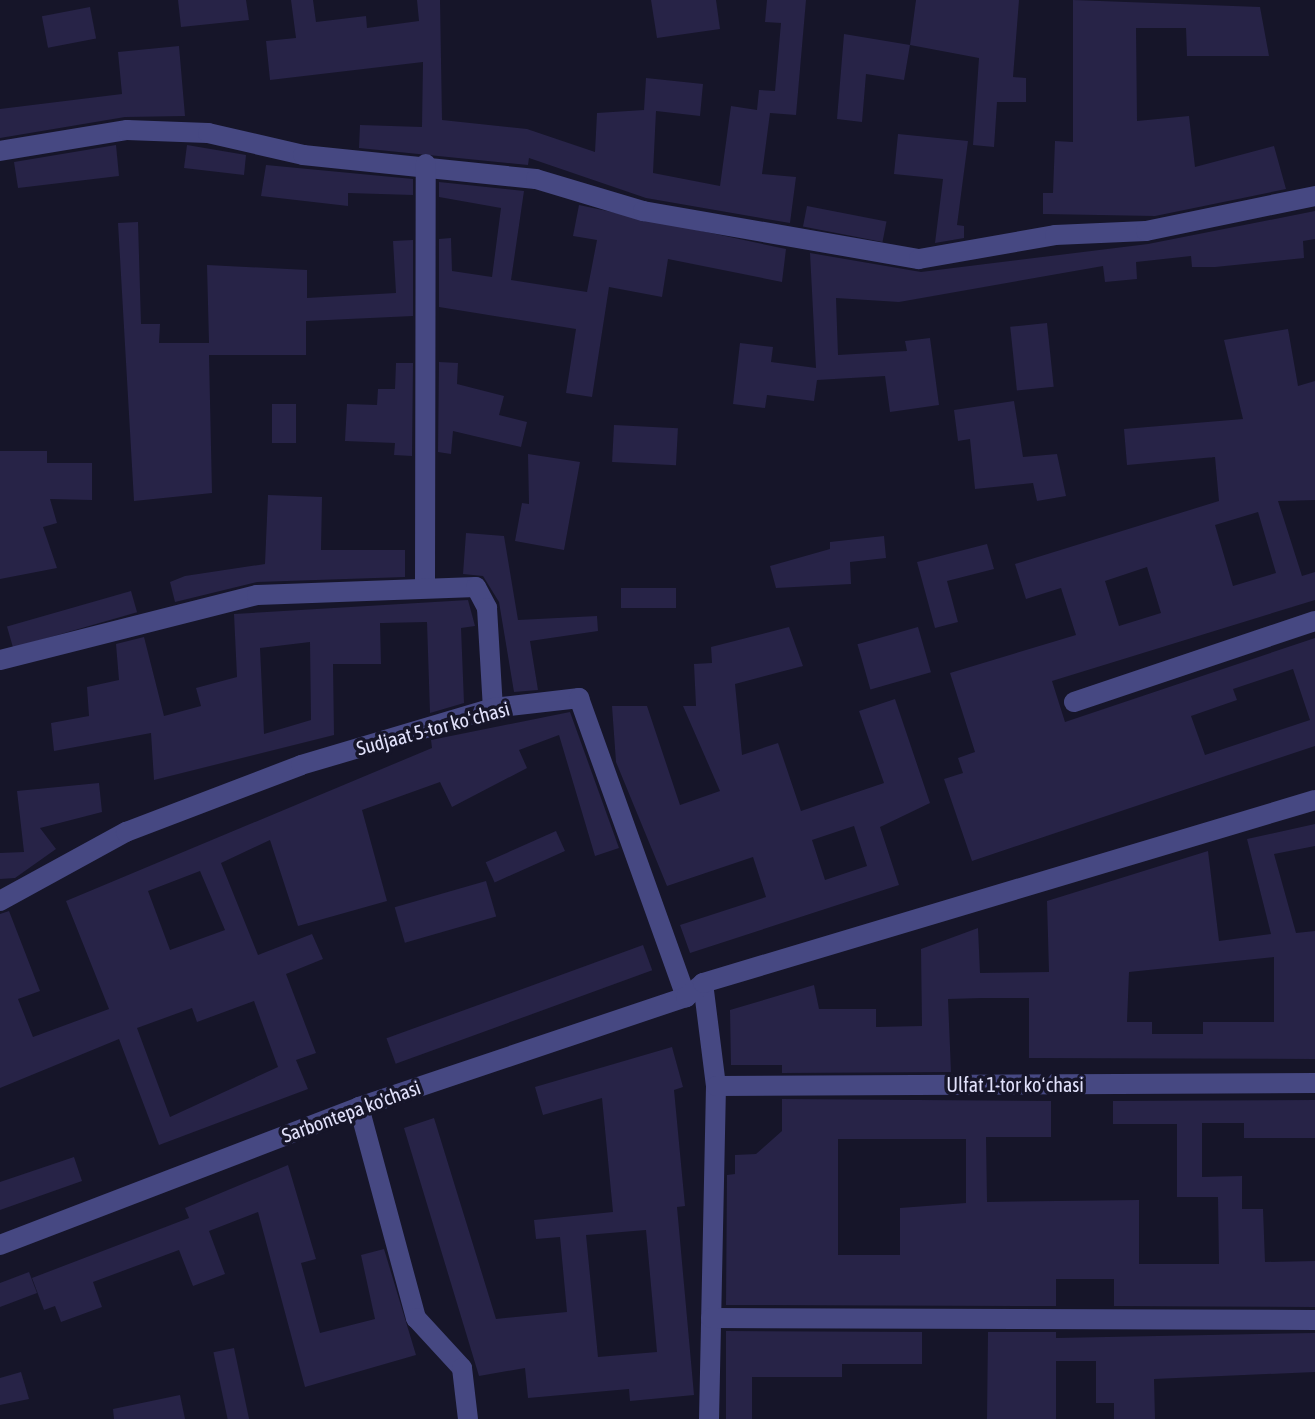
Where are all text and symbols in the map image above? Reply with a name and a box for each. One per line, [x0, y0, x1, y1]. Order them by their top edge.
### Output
street label: Sudjaat 5-tor koʻchasi [354, 696, 512, 760]
street label: Ulfat 1-tor koʻchasi [946, 1072, 1084, 1096]
street label: Sarbontepa ko'chasi [278, 1075, 424, 1147]

